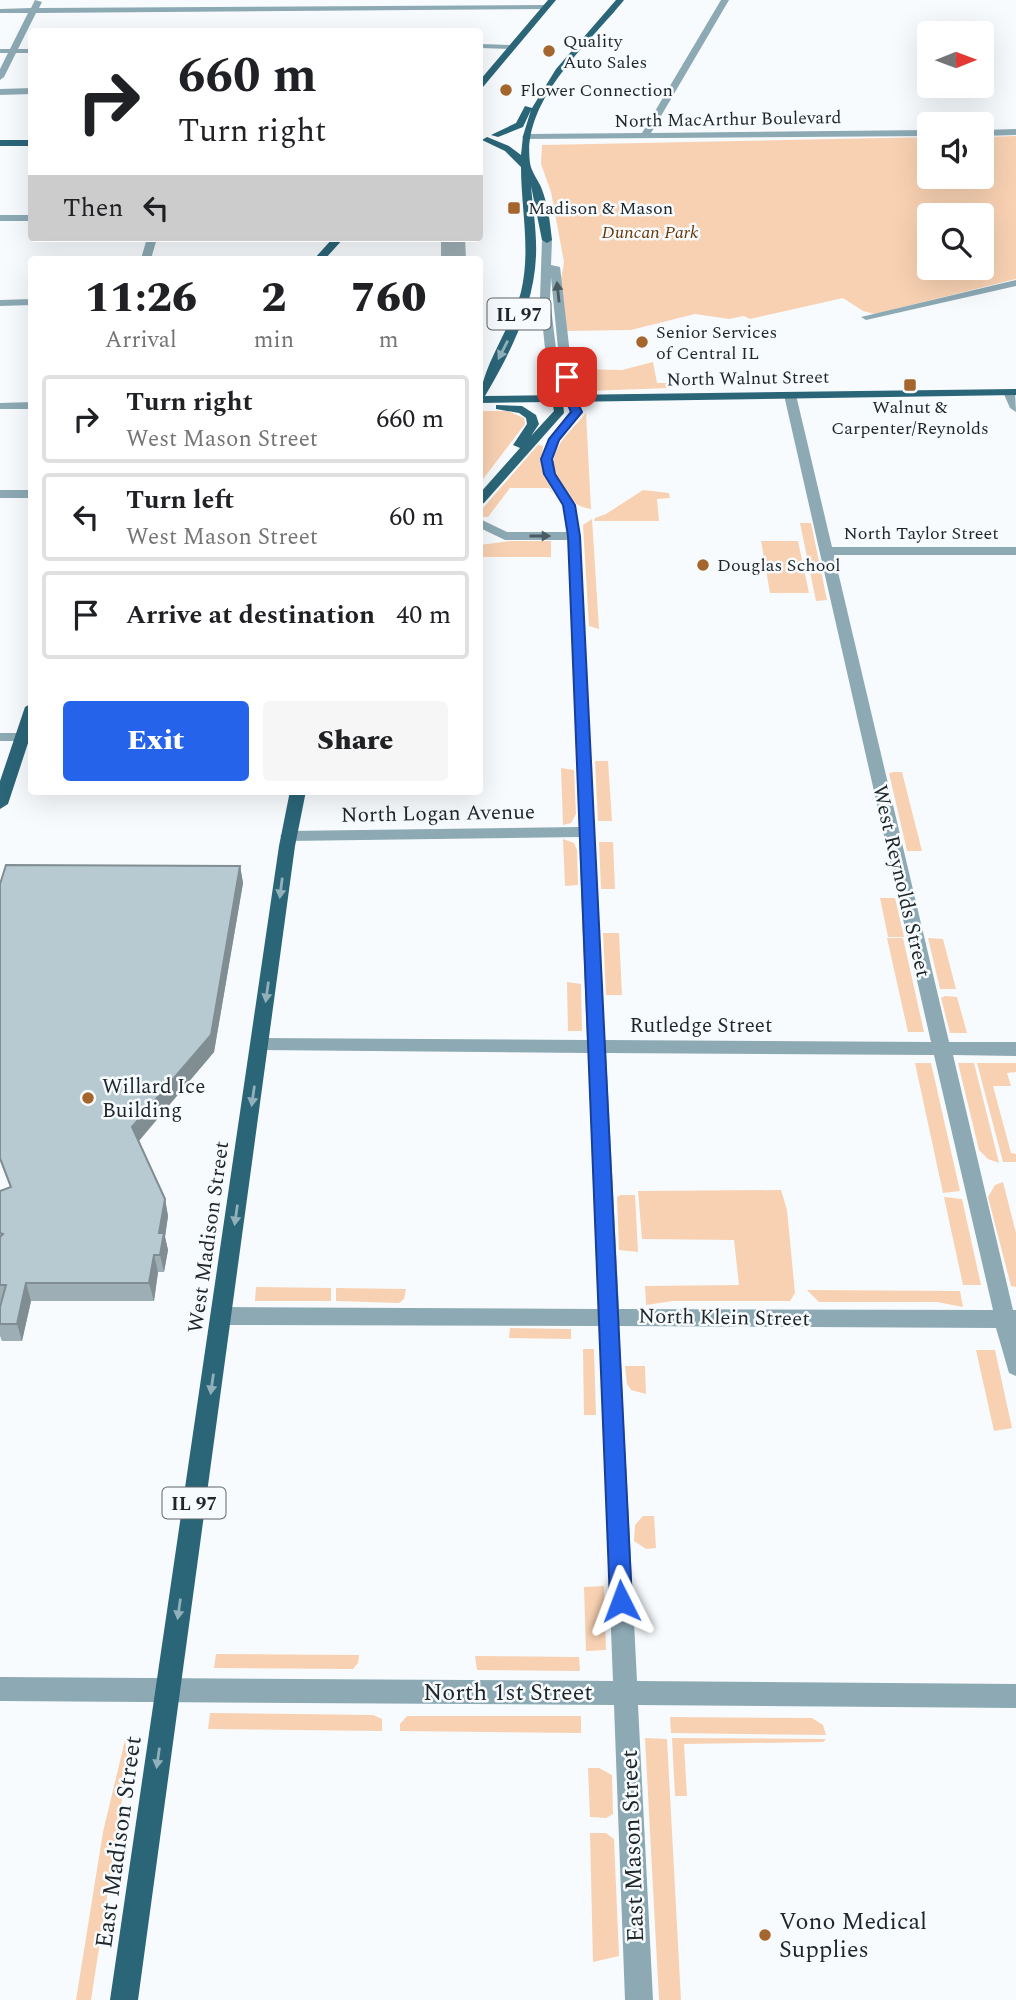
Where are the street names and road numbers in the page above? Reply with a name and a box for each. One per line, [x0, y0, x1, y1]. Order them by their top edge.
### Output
street label: North MacArthur Boulevard [614, 104, 842, 135]
road number: IL 97 [488, 298, 550, 330]
street label: North Walnut Street [666, 364, 830, 393]
street label: North Taylor Street [843, 520, 999, 547]
street label: West Reynolds Street [863, 782, 939, 981]
street label: North Logan Avenue [341, 796, 535, 832]
street label: Rutledge Street [630, 1010, 772, 1042]
street label: West Madison Street [180, 1139, 238, 1335]
street label: North Klein Street [638, 1301, 810, 1335]
road number: IL 97 [162, 1488, 226, 1518]
street label: North 1st Street [423, 1675, 593, 1711]
street label: East Madison Street [86, 1734, 152, 1951]
street label: East Mason Street [612, 1749, 654, 1943]

